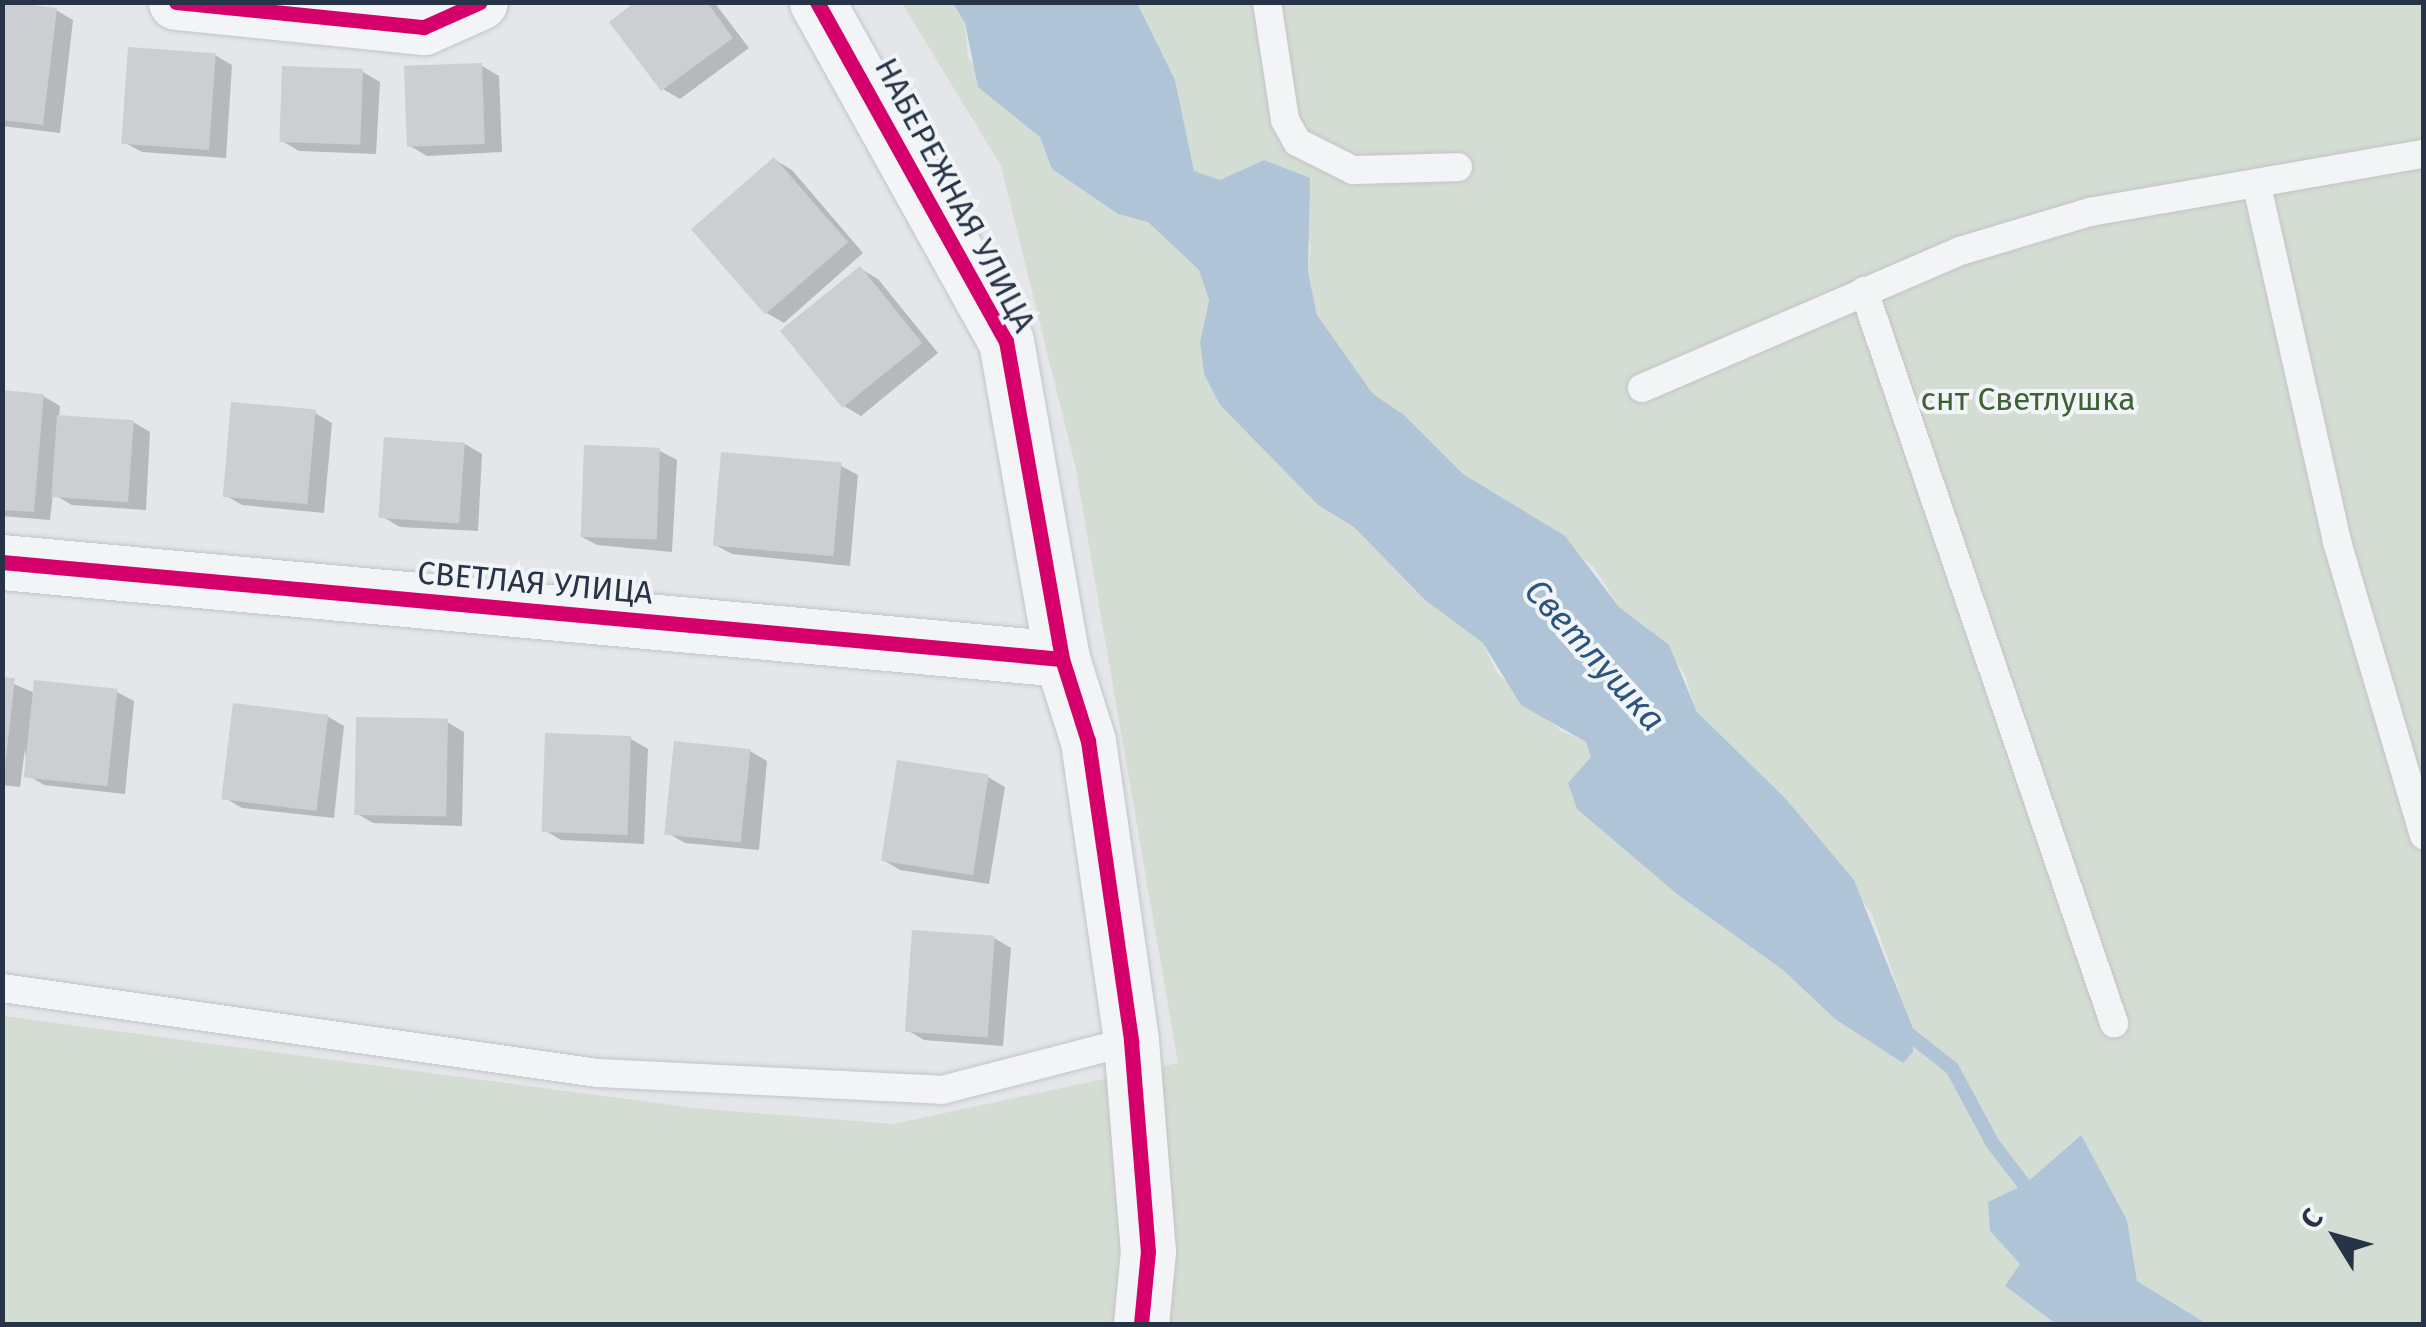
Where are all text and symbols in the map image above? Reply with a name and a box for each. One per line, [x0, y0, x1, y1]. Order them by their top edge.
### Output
street label: НАБЕРЕЖНАЯ УЛИЦА [867, 51, 1043, 339]
park label: снт Светлушка [1920, 380, 2136, 418]
street label: СВЕТЛАЯ УЛИЦА [416, 554, 654, 612]
water label: Светлушка [1516, 570, 1674, 740]
north arrow [2286, 1187, 2386, 1287]
text: С [2294, 1202, 2330, 1235]

